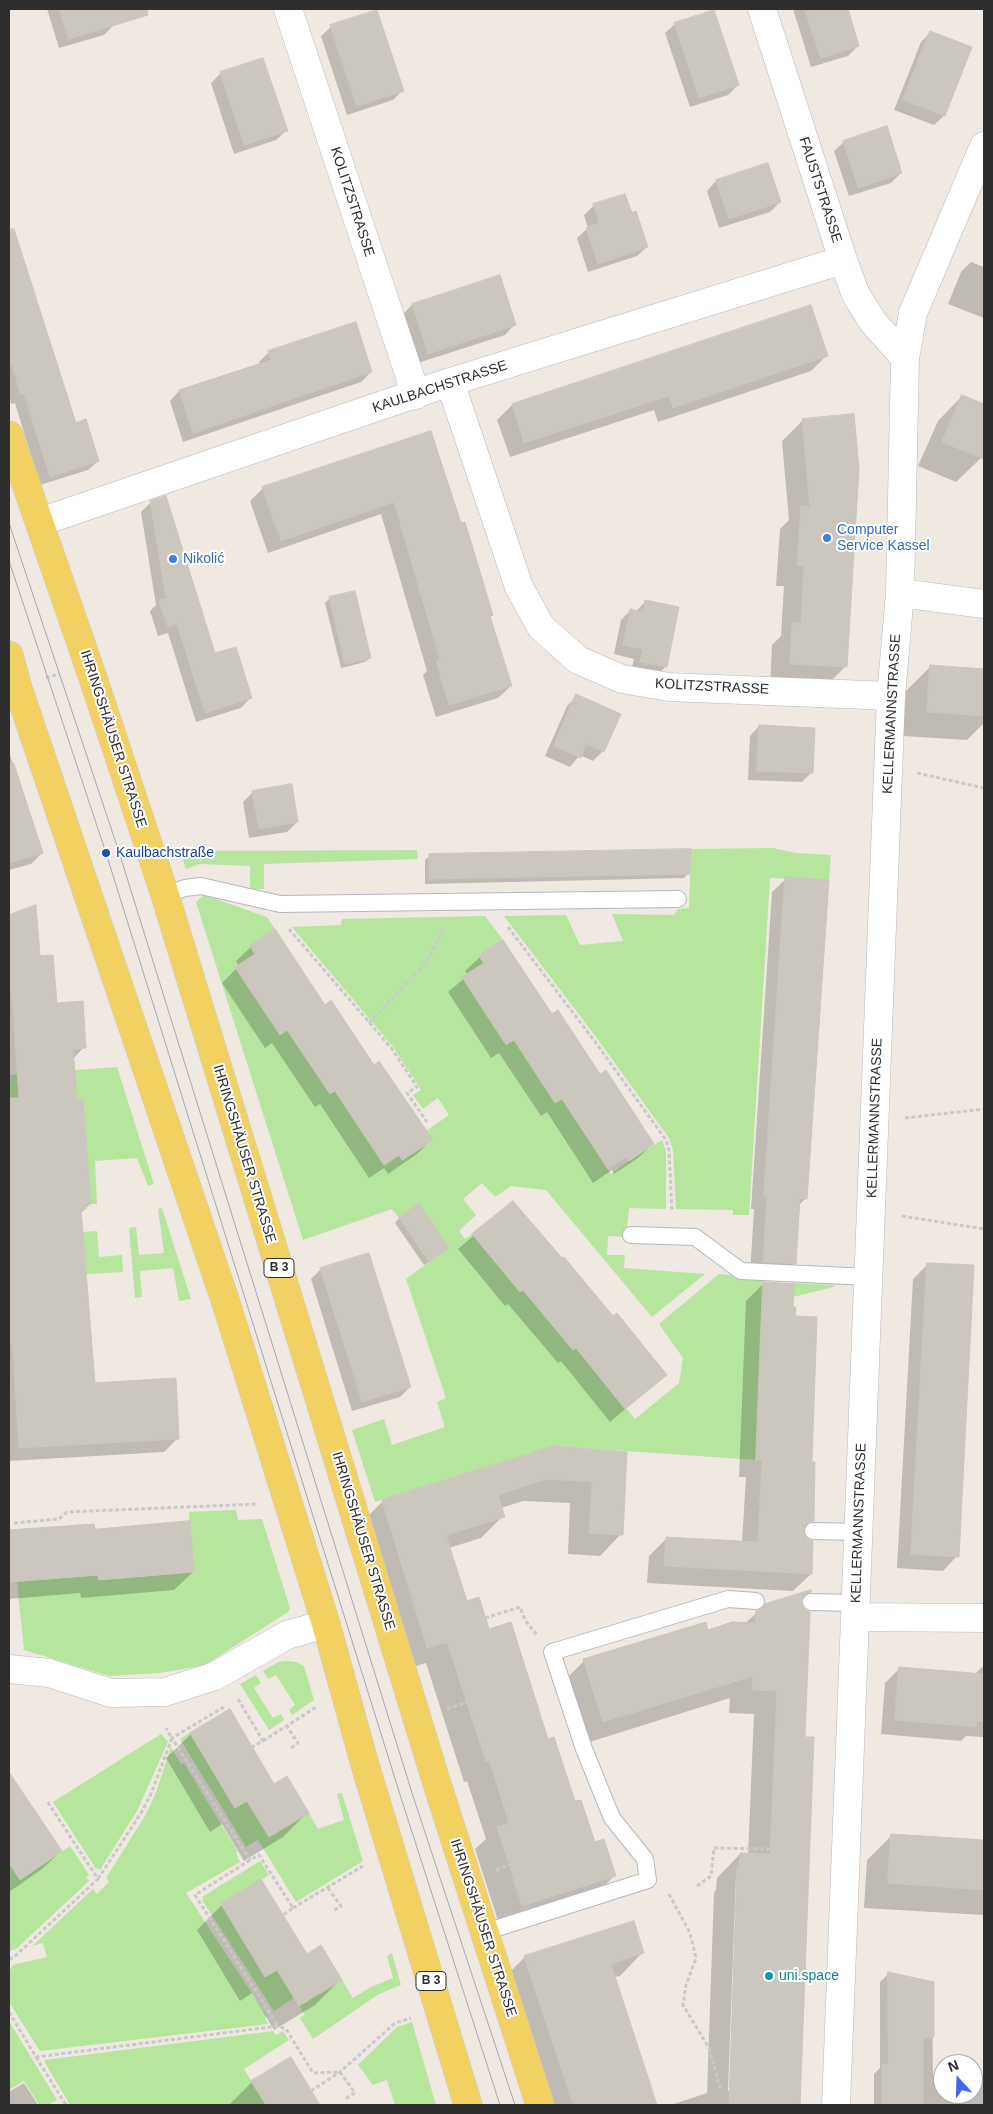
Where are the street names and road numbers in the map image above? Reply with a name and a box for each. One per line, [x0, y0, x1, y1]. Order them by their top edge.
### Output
street label: FAUSTSTRASSE [795, 135, 845, 245]
street label: KOLITZSTRASSE [326, 145, 378, 259]
street label: KAULBACHSTRASSE [370, 357, 510, 417]
street label: KELLERMANNSTRASSE [879, 634, 905, 794]
street label: IHRINGSHÄUSER STRASSE [76, 648, 150, 830]
street label: KOLITZSTRASSE [654, 676, 770, 698]
street label: KELLERMANNSTRASSE [864, 1038, 886, 1198]
street label: IHRINGSHÄUSER STRASSE [209, 1063, 279, 1245]
road number: B 3 [264, 1258, 294, 1278]
street label: KELLERMANNSTRASSE [848, 1443, 870, 1603]
street label: IHRINGSHÄUSER STRASSE [328, 1450, 398, 1632]
street label: IHRINGSHÄUSER STRASSE [446, 1837, 520, 2019]
road number: B 3 [416, 1972, 446, 1990]

